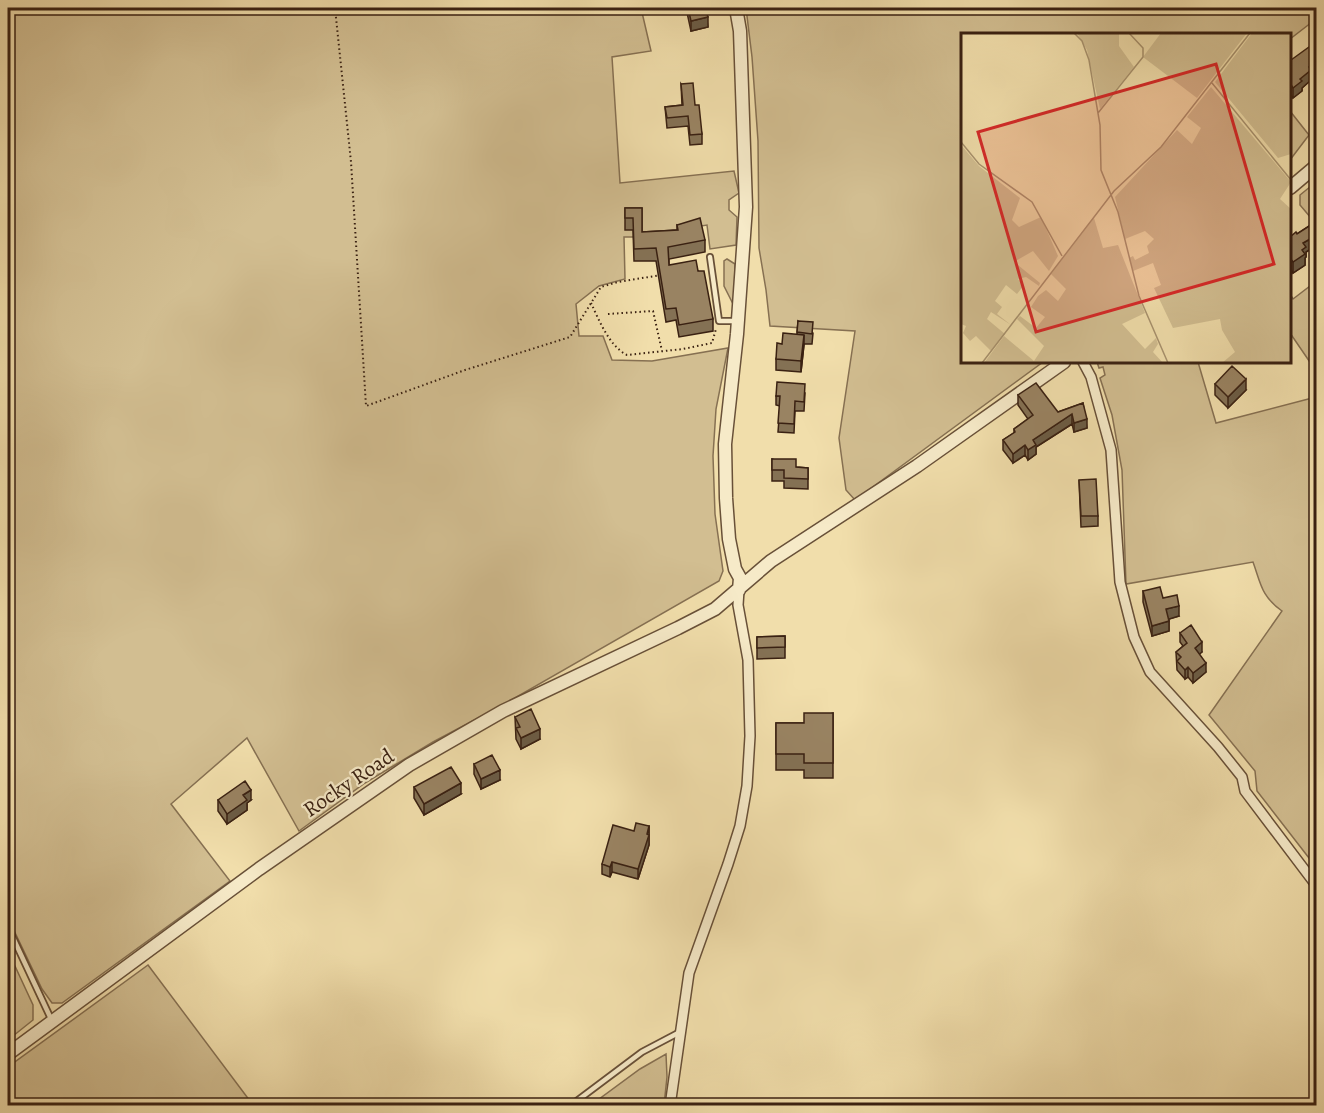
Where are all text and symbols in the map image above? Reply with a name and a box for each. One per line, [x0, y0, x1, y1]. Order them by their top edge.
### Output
inset map [961, 33, 1291, 363]
street label: Rocky Road [297, 741, 400, 824]

